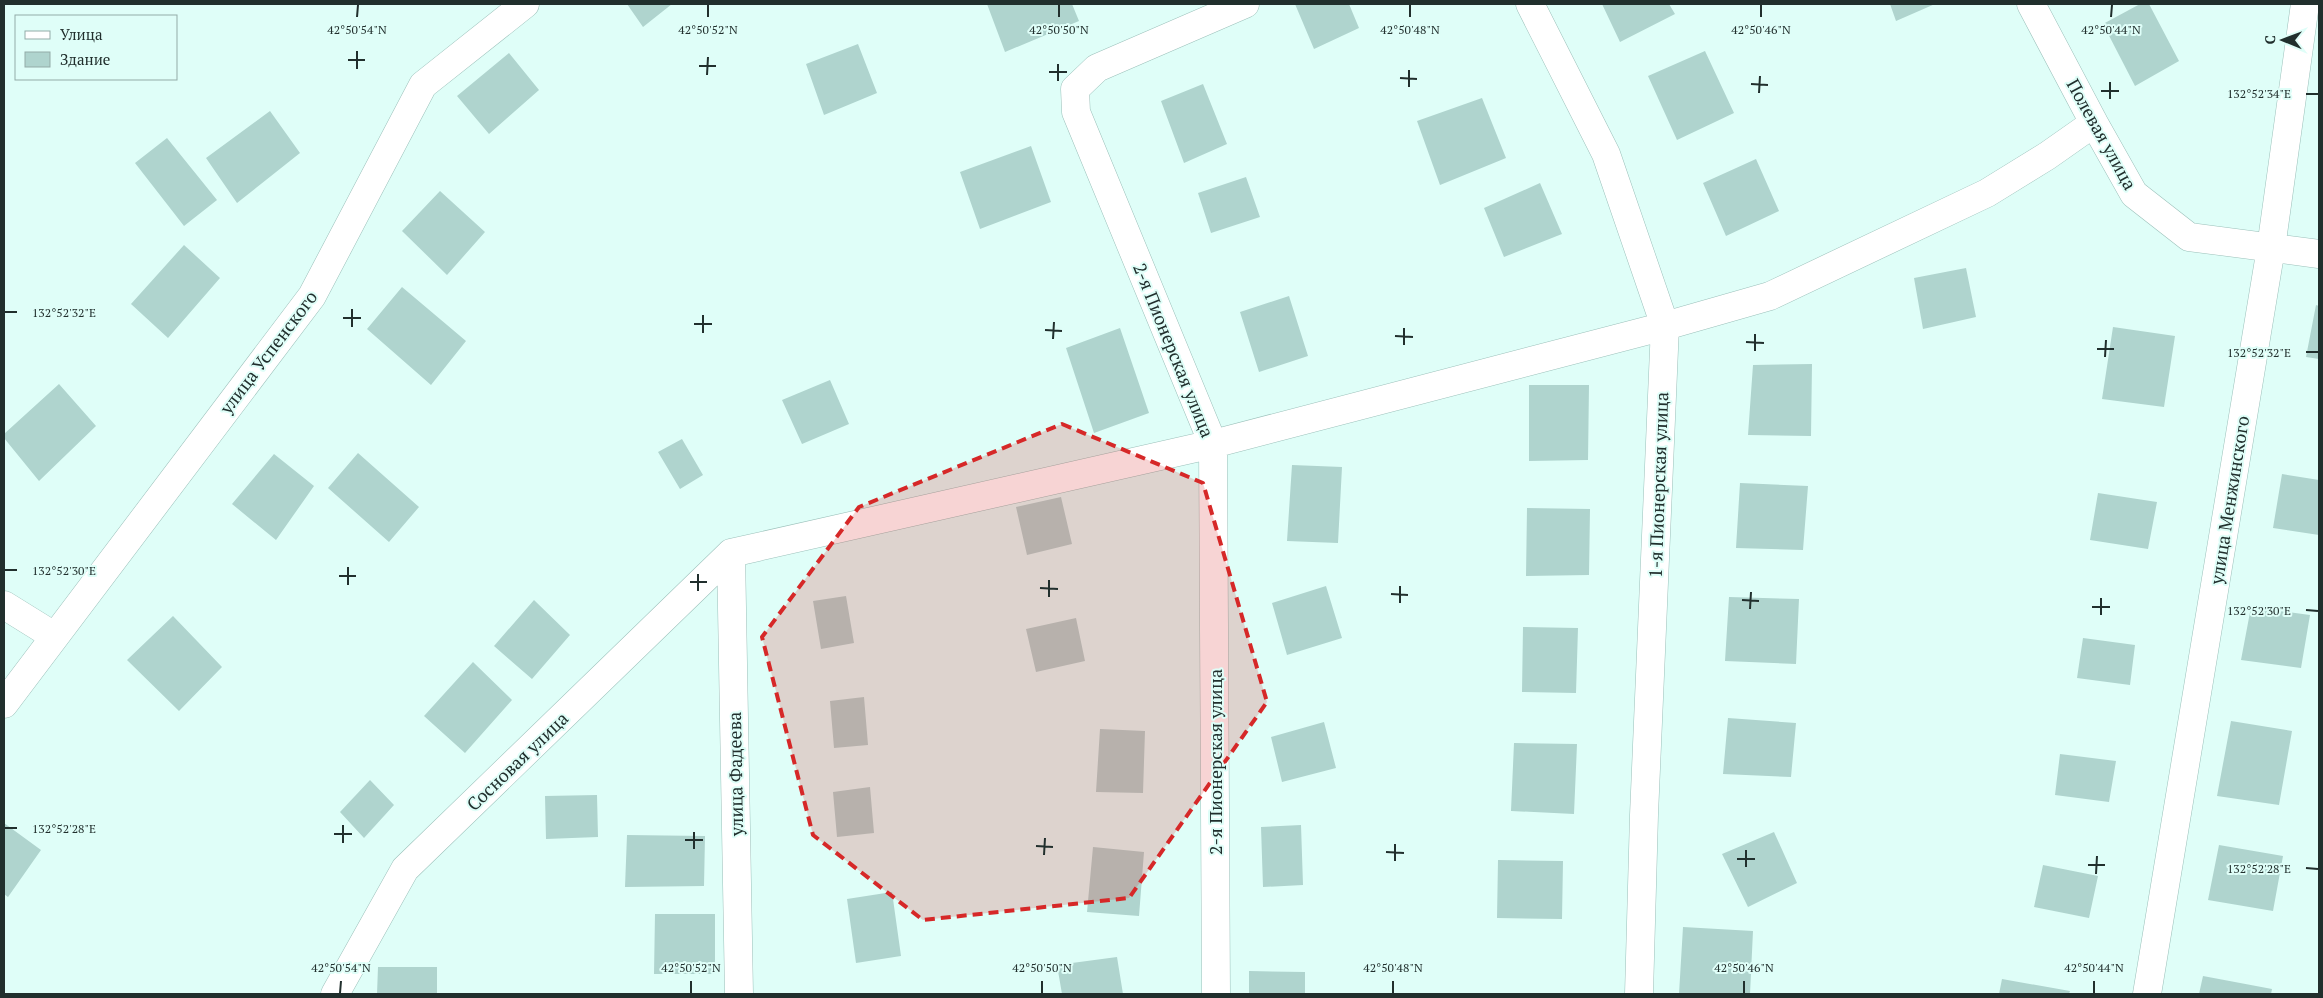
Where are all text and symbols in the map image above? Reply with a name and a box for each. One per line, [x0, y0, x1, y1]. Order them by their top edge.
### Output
legend [15, 15, 178, 80]
north arrow [2258, 15, 2308, 65]
text: 42°50'54"N [327, 22, 387, 37]
text: 42°50'52"N [678, 22, 738, 37]
text: 42°50'50"N [1029, 22, 1089, 37]
text: 42°50'48"N [1380, 22, 1440, 37]
text: 42°50'46"N [1731, 22, 1791, 37]
text: 42°50'44"N [2081, 22, 2141, 37]
text: Улица [60, 24, 103, 44]
text: С [2260, 35, 2279, 44]
text: Здание [60, 49, 110, 69]
street label: Полевая улица [2062, 74, 2142, 194]
text: 132°52'34"E [2227, 86, 2291, 101]
street label: 2-я Пионерская улица [1128, 259, 1220, 441]
street label: улица Успенского [213, 285, 322, 419]
text: 132°52'32"E [32, 305, 96, 320]
text: 132°52'32"E [2227, 345, 2291, 360]
street label: 1-я Пионерская улица [1643, 392, 1673, 578]
street label: улица Менжинского [2204, 414, 2254, 587]
text: 132°52'30"E [32, 563, 96, 578]
text: 132°52'30"E [2227, 603, 2291, 618]
street label: 2-я Пионерская улица [1203, 669, 1227, 855]
street label: Сосновая улица [461, 706, 573, 816]
street label: улица Фадеева [722, 712, 748, 837]
text: 132°52'28"E [32, 821, 96, 836]
text: 132°52'28"E [2227, 861, 2291, 876]
text: 42°50'54"N [311, 960, 371, 975]
text: 42°50'52"N [661, 960, 721, 975]
text: 42°50'50"N [1012, 960, 1072, 975]
text: 42°50'48"N [1363, 960, 1423, 975]
text: 42°50'46"N [1714, 960, 1774, 975]
text: 42°50'44"N [2064, 960, 2124, 975]

